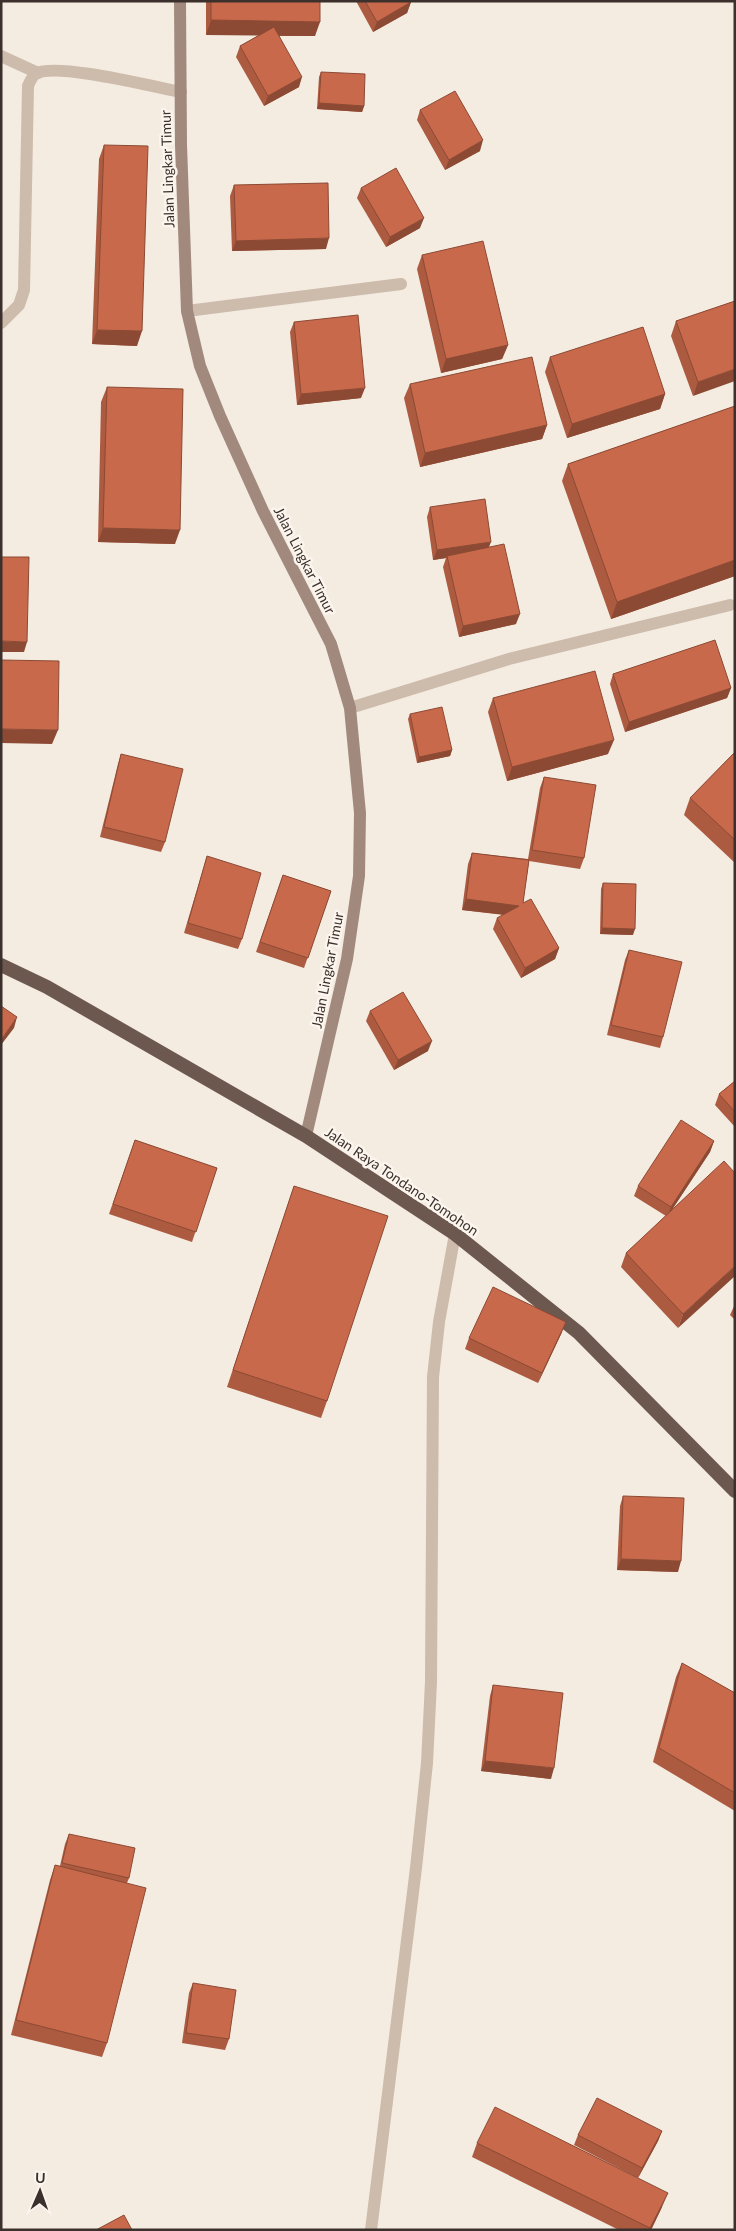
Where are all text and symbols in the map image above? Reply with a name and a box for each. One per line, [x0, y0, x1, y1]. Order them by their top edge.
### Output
street label: Jalan Lingkar Timur [156, 110, 178, 228]
street label: Jalan Lingkar Timur [271, 504, 339, 616]
street label: Jalan Lingkar Timur [307, 910, 347, 1030]
street label: Jalan Raya Tondano-Tomohon [322, 1123, 482, 1239]
north arrow [15, 2166, 65, 2216]
text: U [35, 2169, 46, 2186]

